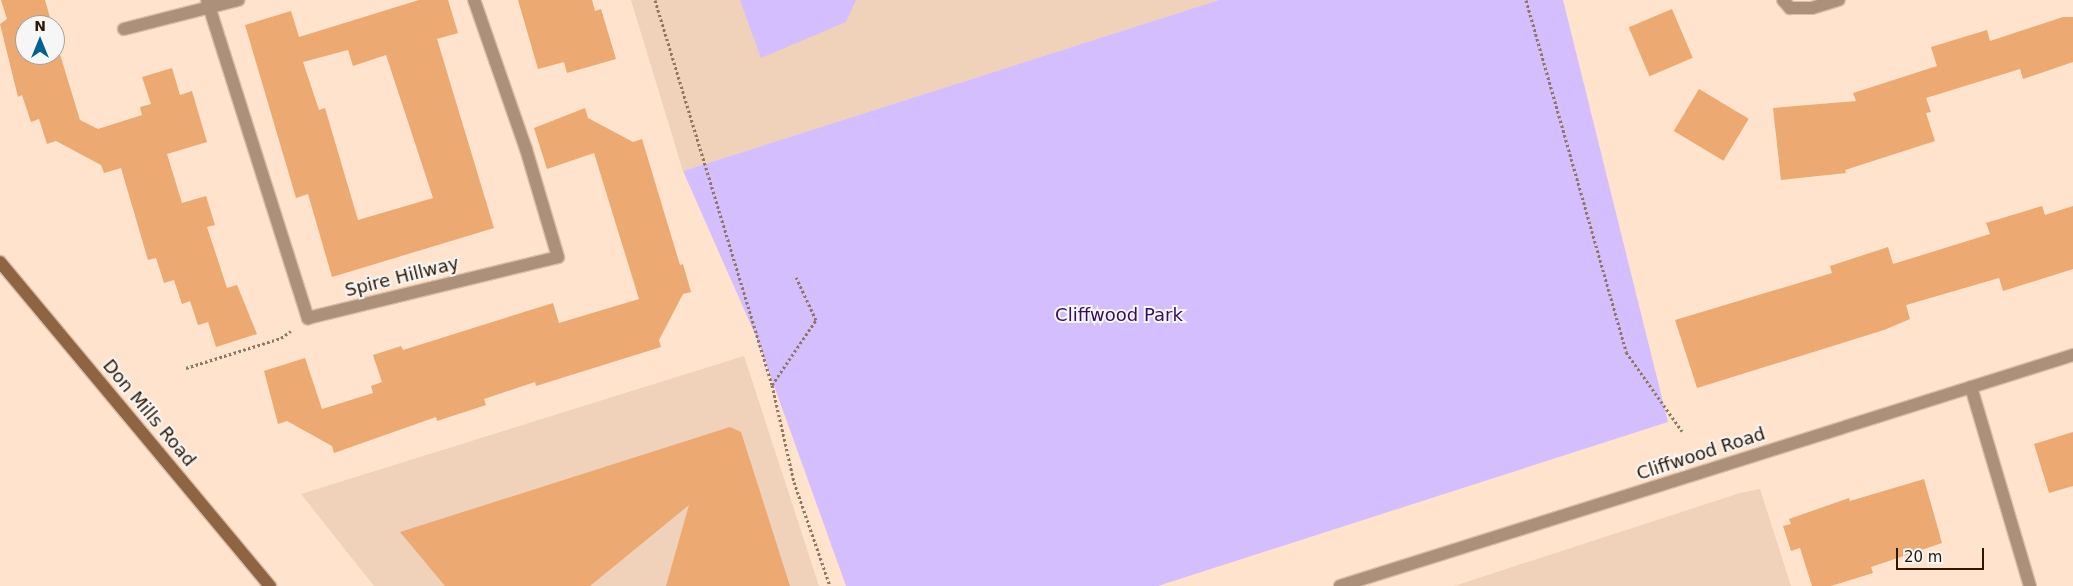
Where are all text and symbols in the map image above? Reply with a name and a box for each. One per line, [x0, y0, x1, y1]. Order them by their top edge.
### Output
north arrow [15, 15, 65, 65]
text: N [34, 18, 46, 34]
street label: Spire Hillway [343, 252, 461, 302]
park label: Cliffwood Park [1055, 304, 1183, 326]
street label: Don Mills Road [98, 355, 200, 471]
street label: Cliffwood Road [1634, 423, 1768, 485]
scale bar [1898, 538, 1986, 570]
text: 20 m [1904, 548, 1942, 566]

